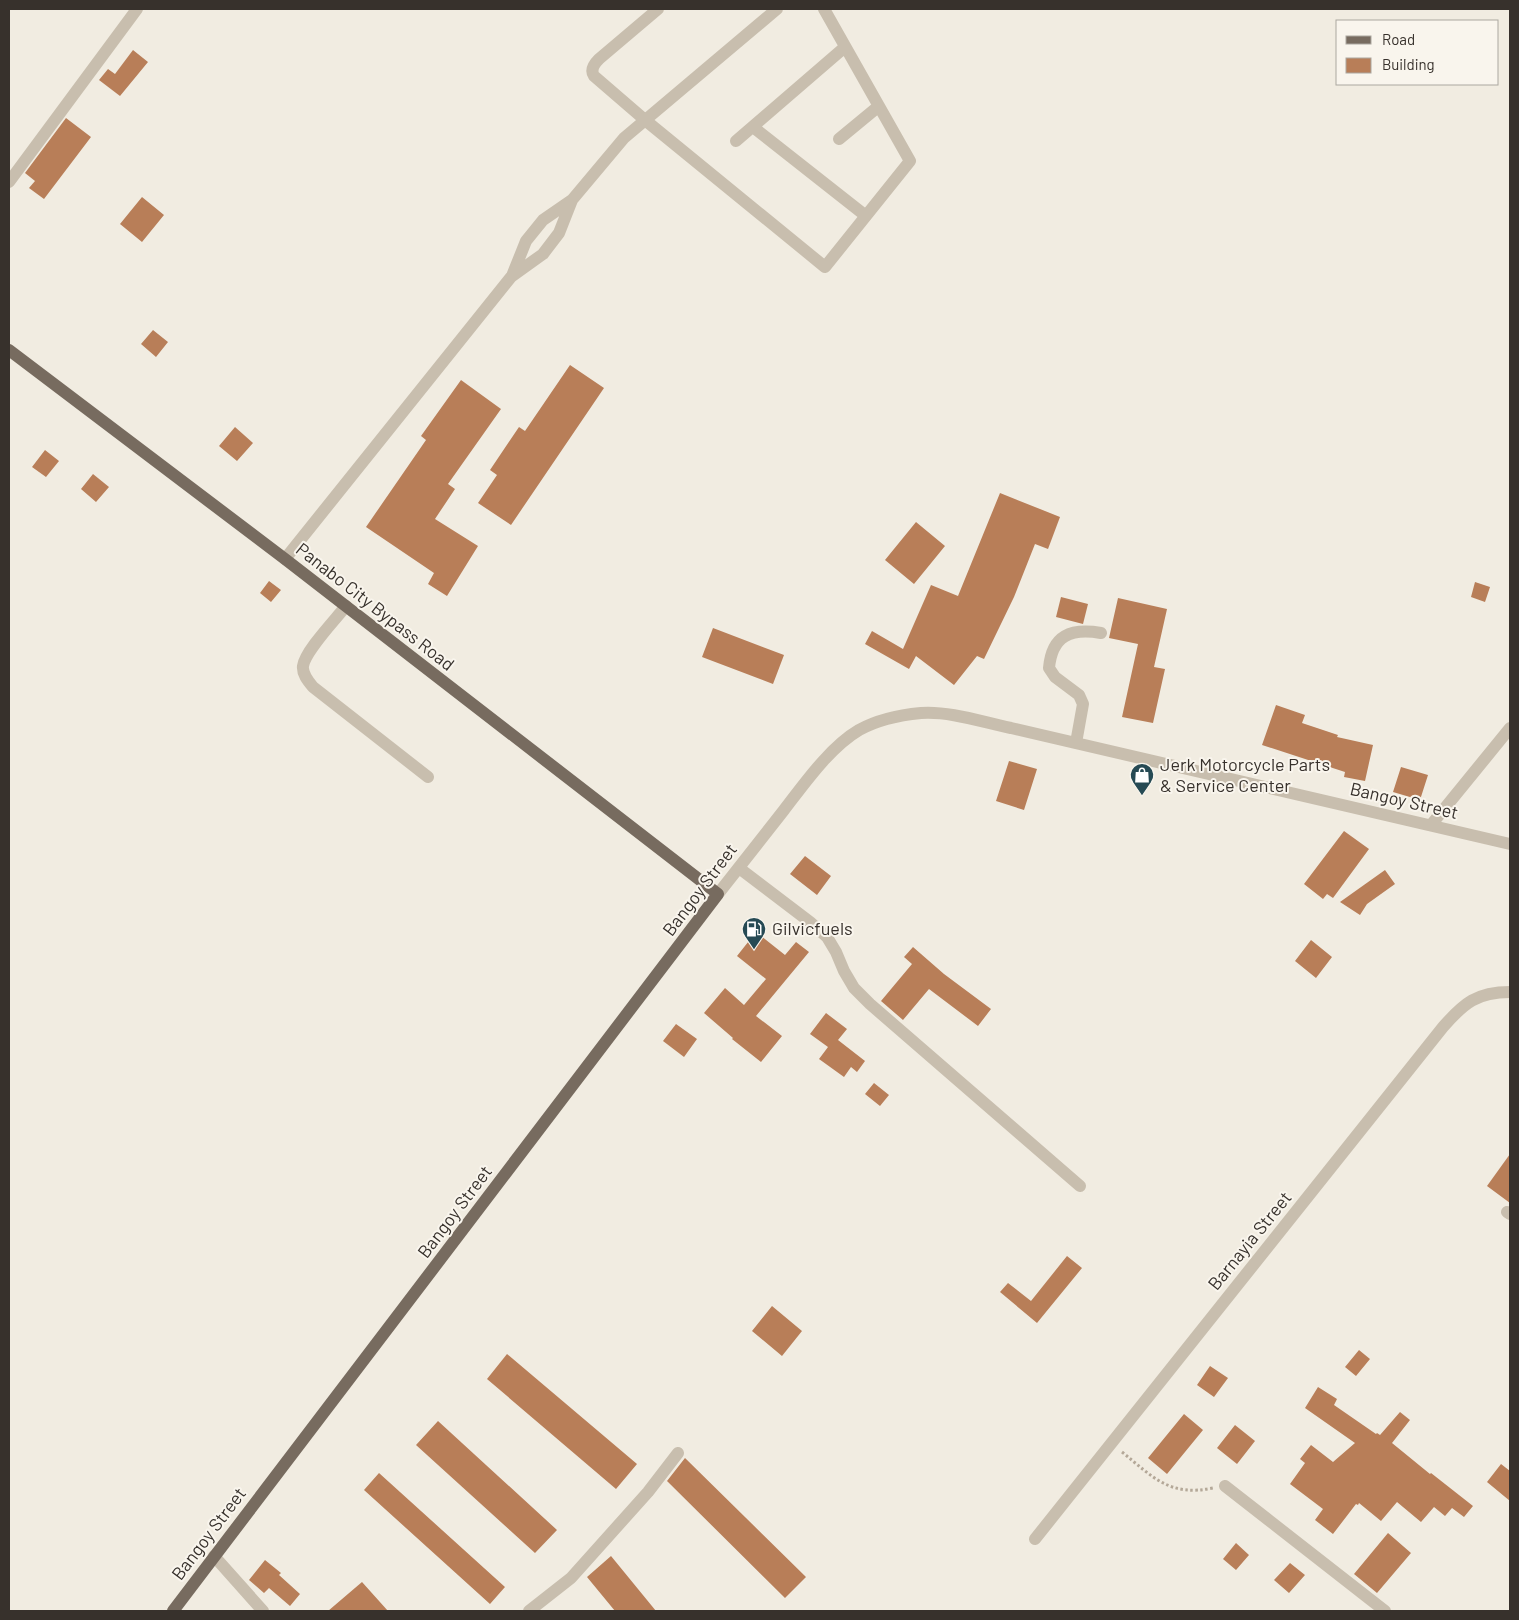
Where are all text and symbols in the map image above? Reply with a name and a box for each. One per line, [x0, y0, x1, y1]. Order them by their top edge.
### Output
legend [1336, 20, 1499, 85]
text: Road [1382, 30, 1415, 48]
text: Building [1382, 55, 1435, 73]
street label: Panabo City Bypass Road [292, 538, 459, 675]
place label: Jerk Motorcycle Parts & Service Center [1160, 753, 1330, 796]
shop icon: Jerk Motorcycle Parts & Service Center [1129, 762, 1155, 796]
street label: Bangoy Street [1348, 777, 1460, 823]
street label: Bangoy Street [657, 839, 741, 940]
fuel station icon: Gilvicfuels [741, 916, 767, 950]
place label: Gilvicfuels [772, 917, 853, 939]
street label: Bangoy Street [412, 1161, 496, 1262]
street label: Barnayia Street [1203, 1187, 1296, 1294]
street label: Bangoy Street [166, 1483, 250, 1584]

